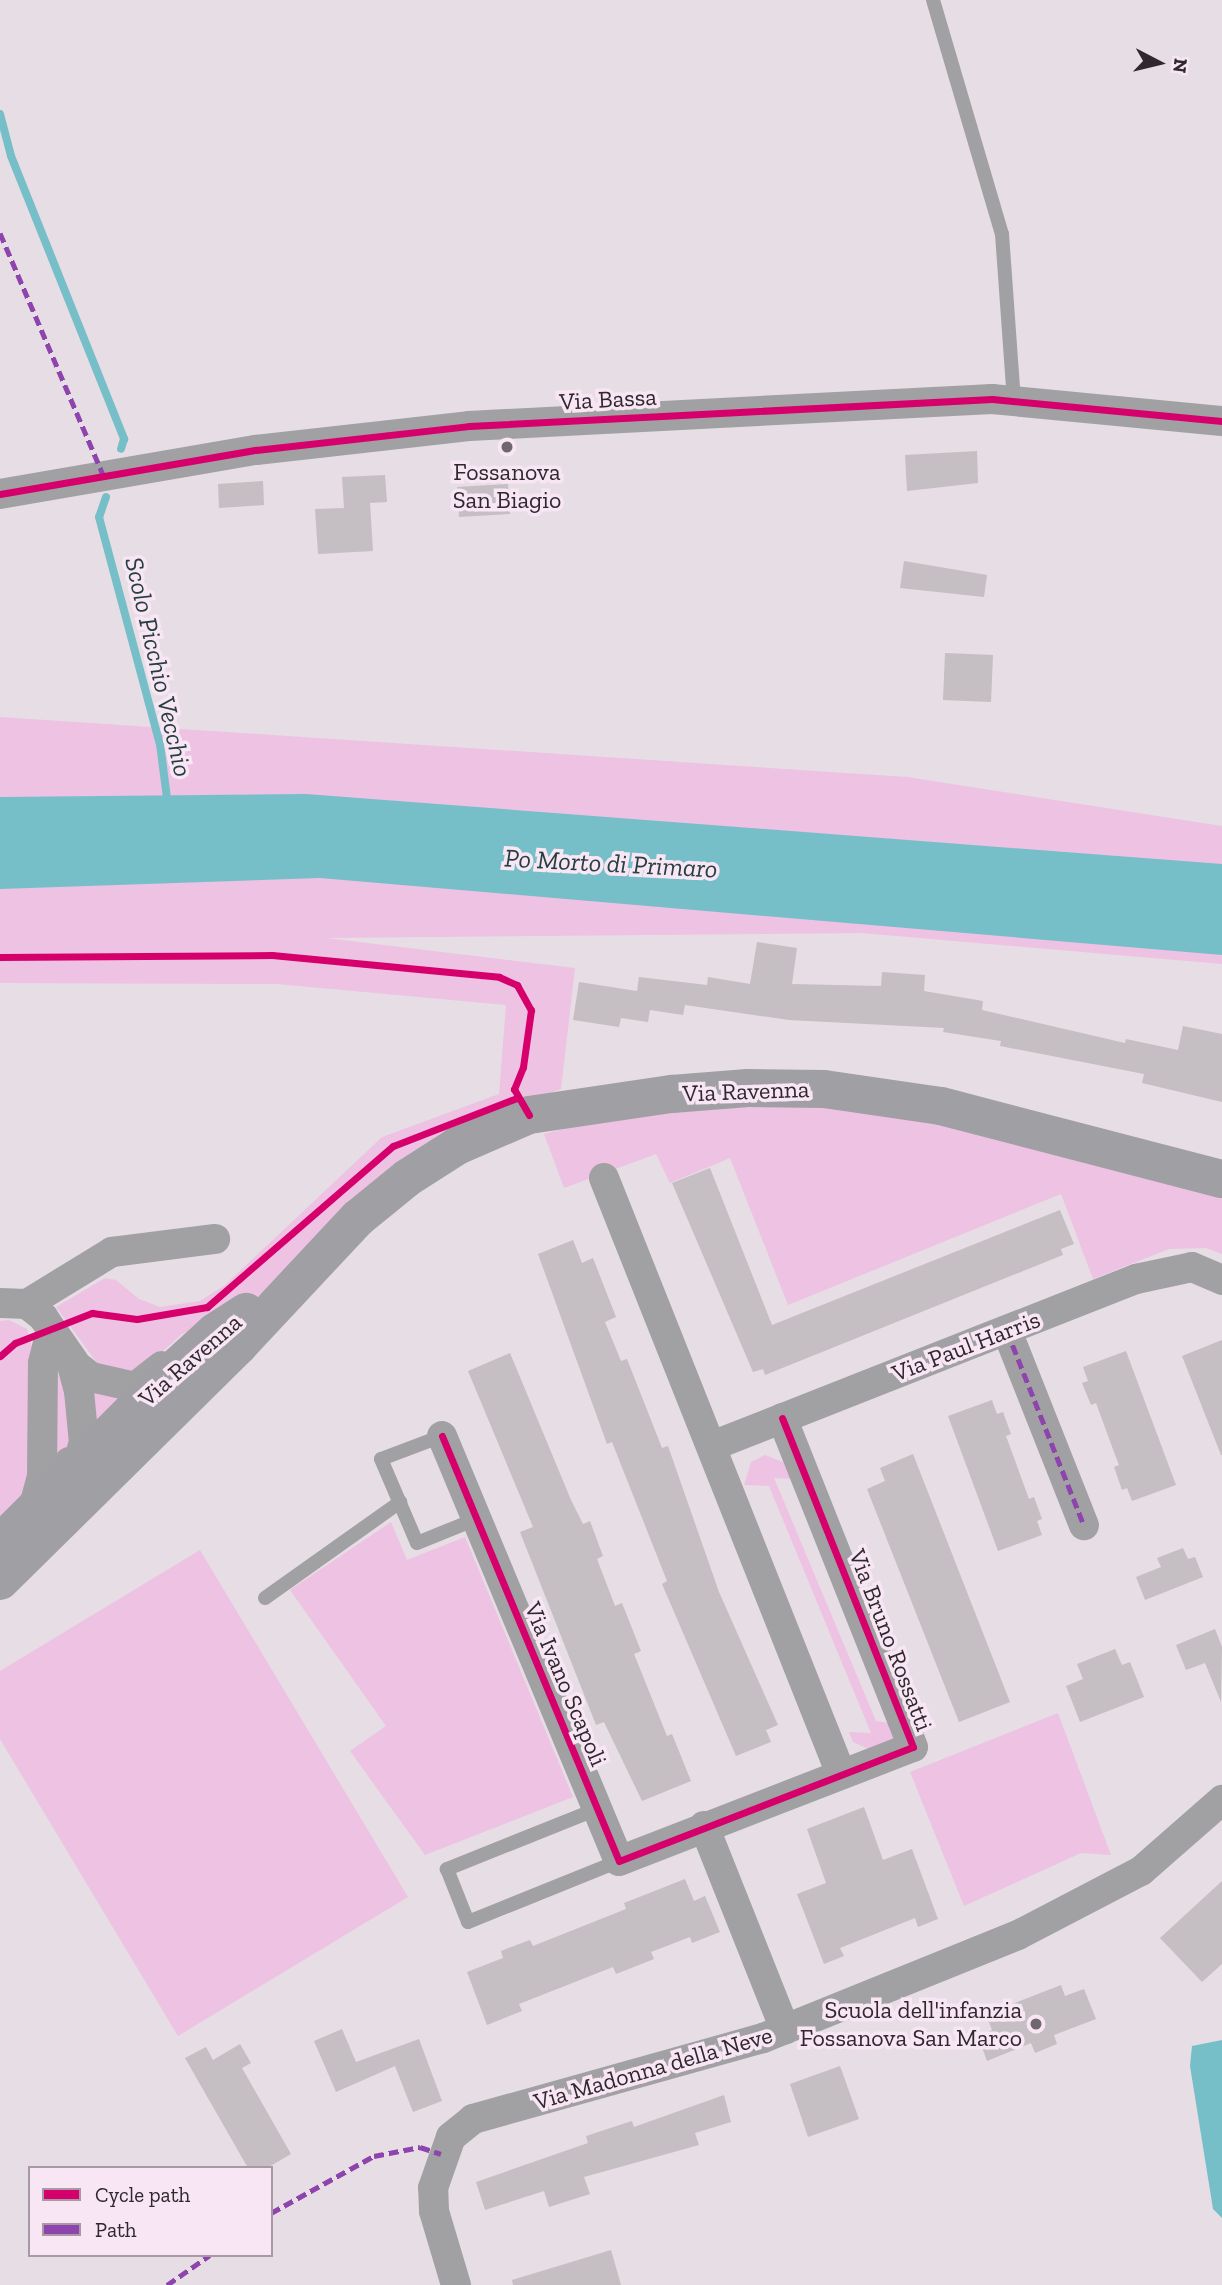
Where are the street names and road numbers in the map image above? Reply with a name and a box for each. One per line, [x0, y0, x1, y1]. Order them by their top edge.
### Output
street label: Via Bassa [559, 382, 657, 416]
street label: Via Ravenna [682, 1074, 810, 1108]
street label: Via Paul Harris [888, 1305, 1044, 1387]
street label: Via Ravenna [133, 1308, 247, 1412]
street label: Via Bruno Rossatti [843, 1545, 939, 1735]
street label: Via Ivano Scapoli [519, 1598, 613, 1770]
street label: Via Madonna della Neve [530, 2020, 776, 2116]

